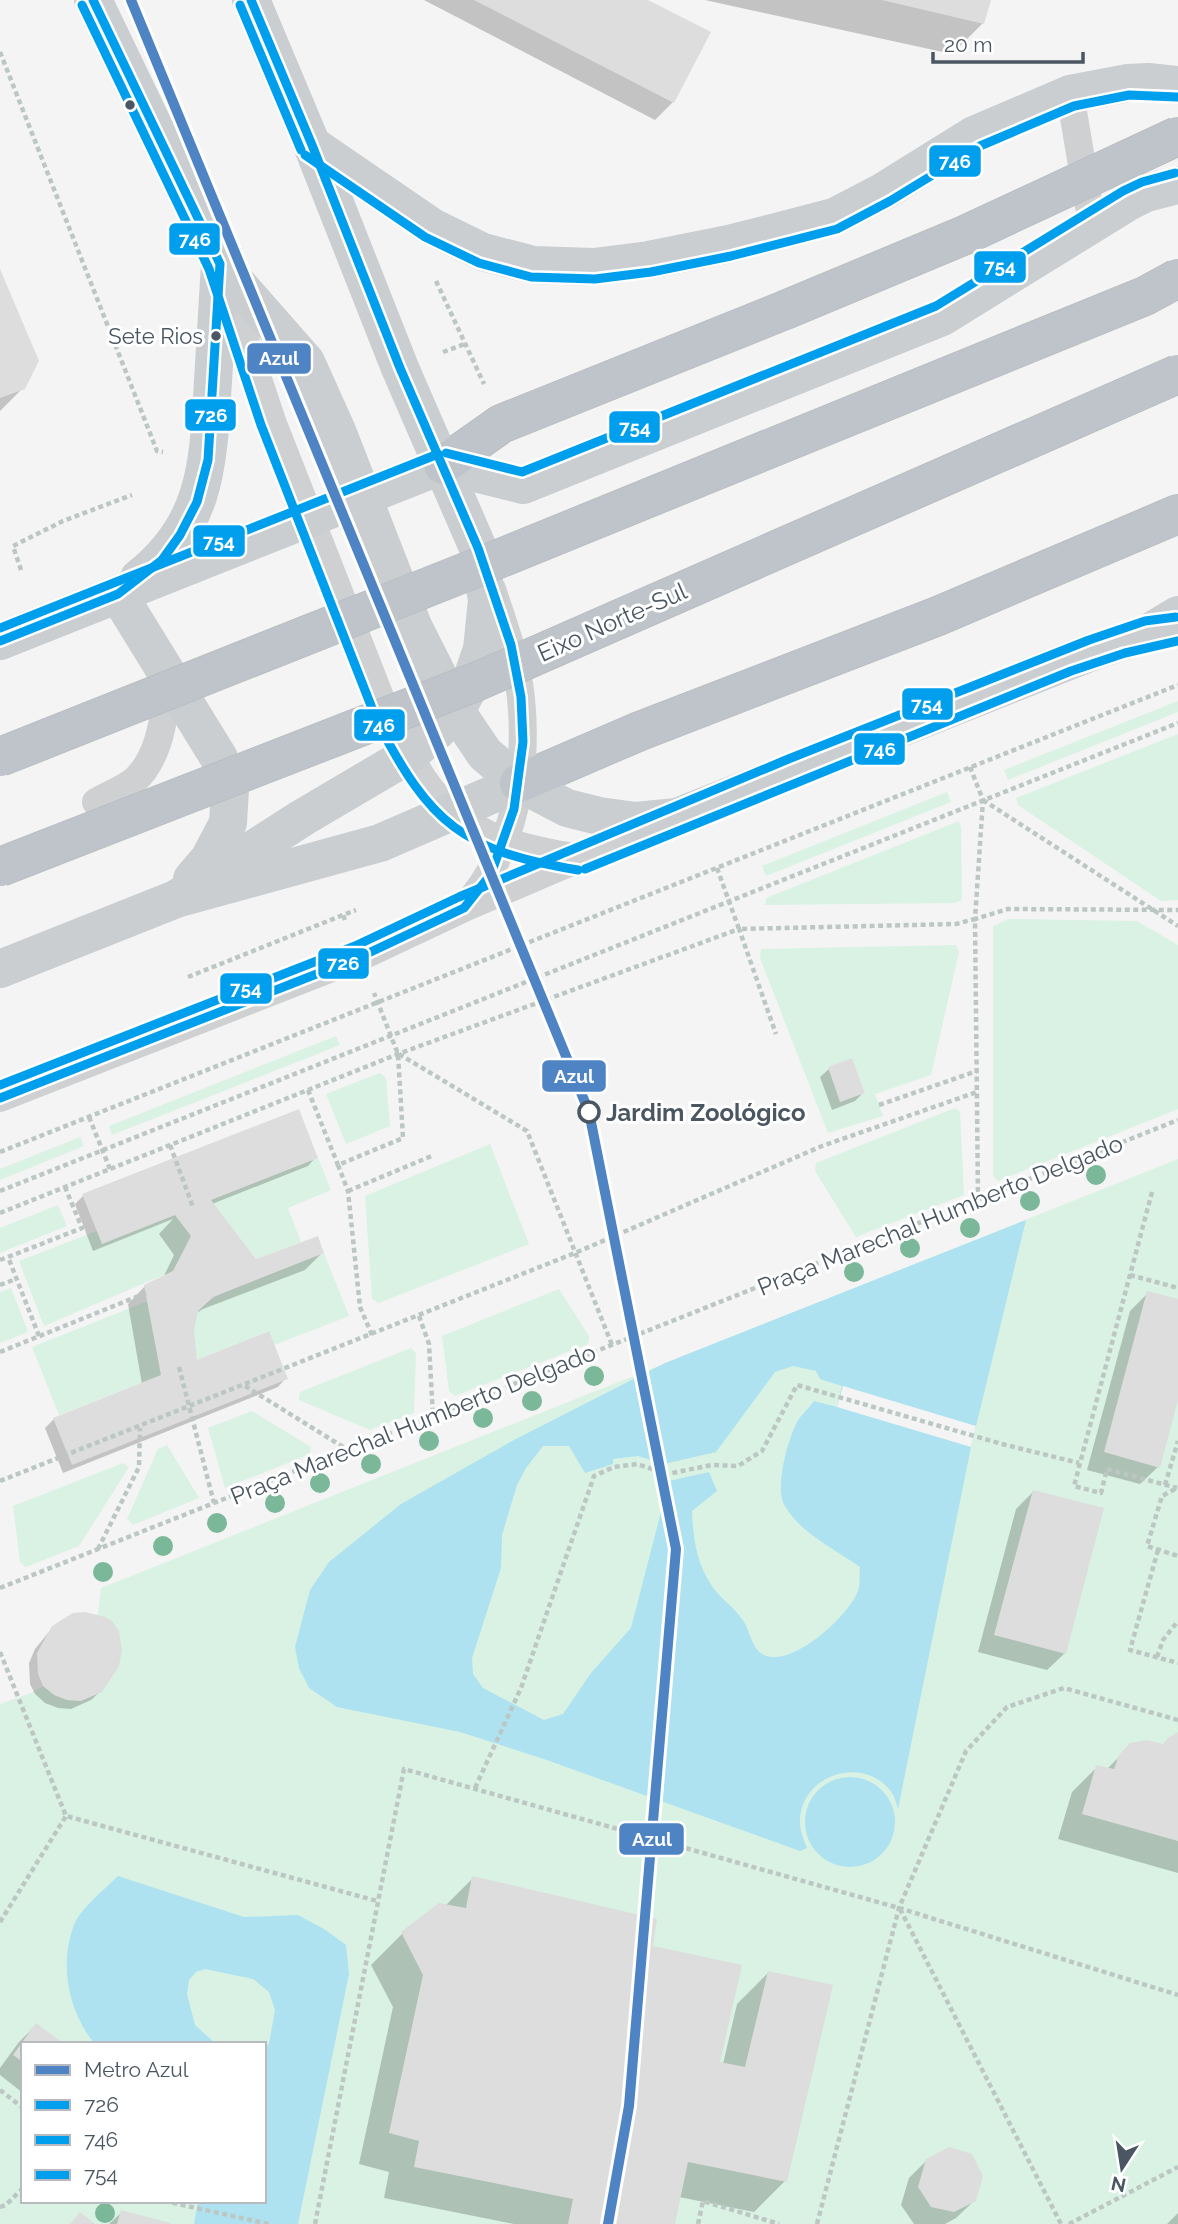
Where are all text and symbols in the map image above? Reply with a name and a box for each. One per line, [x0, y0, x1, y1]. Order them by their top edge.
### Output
scale bar [933, 21, 1084, 65]
text: 20 m [944, 32, 992, 57]
unlabelled marker [123, 98, 137, 112]
line badge: 746 [928, 144, 982, 178]
text: 746 [939, 150, 971, 172]
line badge: 746 [168, 222, 221, 256]
text: 746 [179, 228, 211, 250]
line badge: 754 [973, 250, 1027, 284]
text: 754 [984, 255, 1016, 277]
place label: Sete Rios [108, 323, 203, 349]
marker: Sete Rios [209, 329, 223, 343]
line badge: Azul [246, 342, 312, 375]
text: Azul [259, 347, 300, 369]
line badge: 726 [184, 398, 237, 432]
text: 726 [195, 404, 227, 426]
line badge: 754 [608, 410, 661, 444]
text: 754 [619, 416, 651, 438]
line badge: 754 [192, 524, 246, 558]
text: 754 [203, 530, 235, 552]
street label: Eixo Norte-Sul [533, 576, 692, 668]
line badge: 754 [901, 687, 954, 721]
text: 754 [911, 693, 943, 715]
line badge: 746 [353, 708, 406, 742]
text: 746 [363, 714, 395, 736]
line badge: 746 [853, 732, 906, 766]
text: 746 [864, 738, 896, 760]
line badge: 726 [317, 947, 370, 980]
text: 726 [327, 952, 359, 974]
line badge: 754 [219, 972, 273, 1005]
text: 754 [230, 977, 262, 999]
line badge: Azul [541, 1059, 607, 1093]
text: Azul [554, 1065, 595, 1087]
place label: Jardim Zoológico [606, 1098, 805, 1127]
marker: Jardim Zoológico [578, 1101, 600, 1123]
street label: Praça Marechal Humberto Delgado [753, 1128, 1127, 1302]
street label: Praça Marechal Humberto Delgado [226, 1337, 600, 1511]
line badge: Azul [618, 1822, 685, 1856]
text: Azul [632, 1828, 673, 1850]
legend [21, 2042, 266, 2203]
text: Metro Azul [84, 2057, 189, 2082]
text: 726 [84, 2092, 119, 2117]
text: 746 [84, 2127, 118, 2152]
north arrow [1087, 2133, 1157, 2203]
text: 754 [84, 2162, 118, 2187]
text: N [1109, 2172, 1128, 2197]

